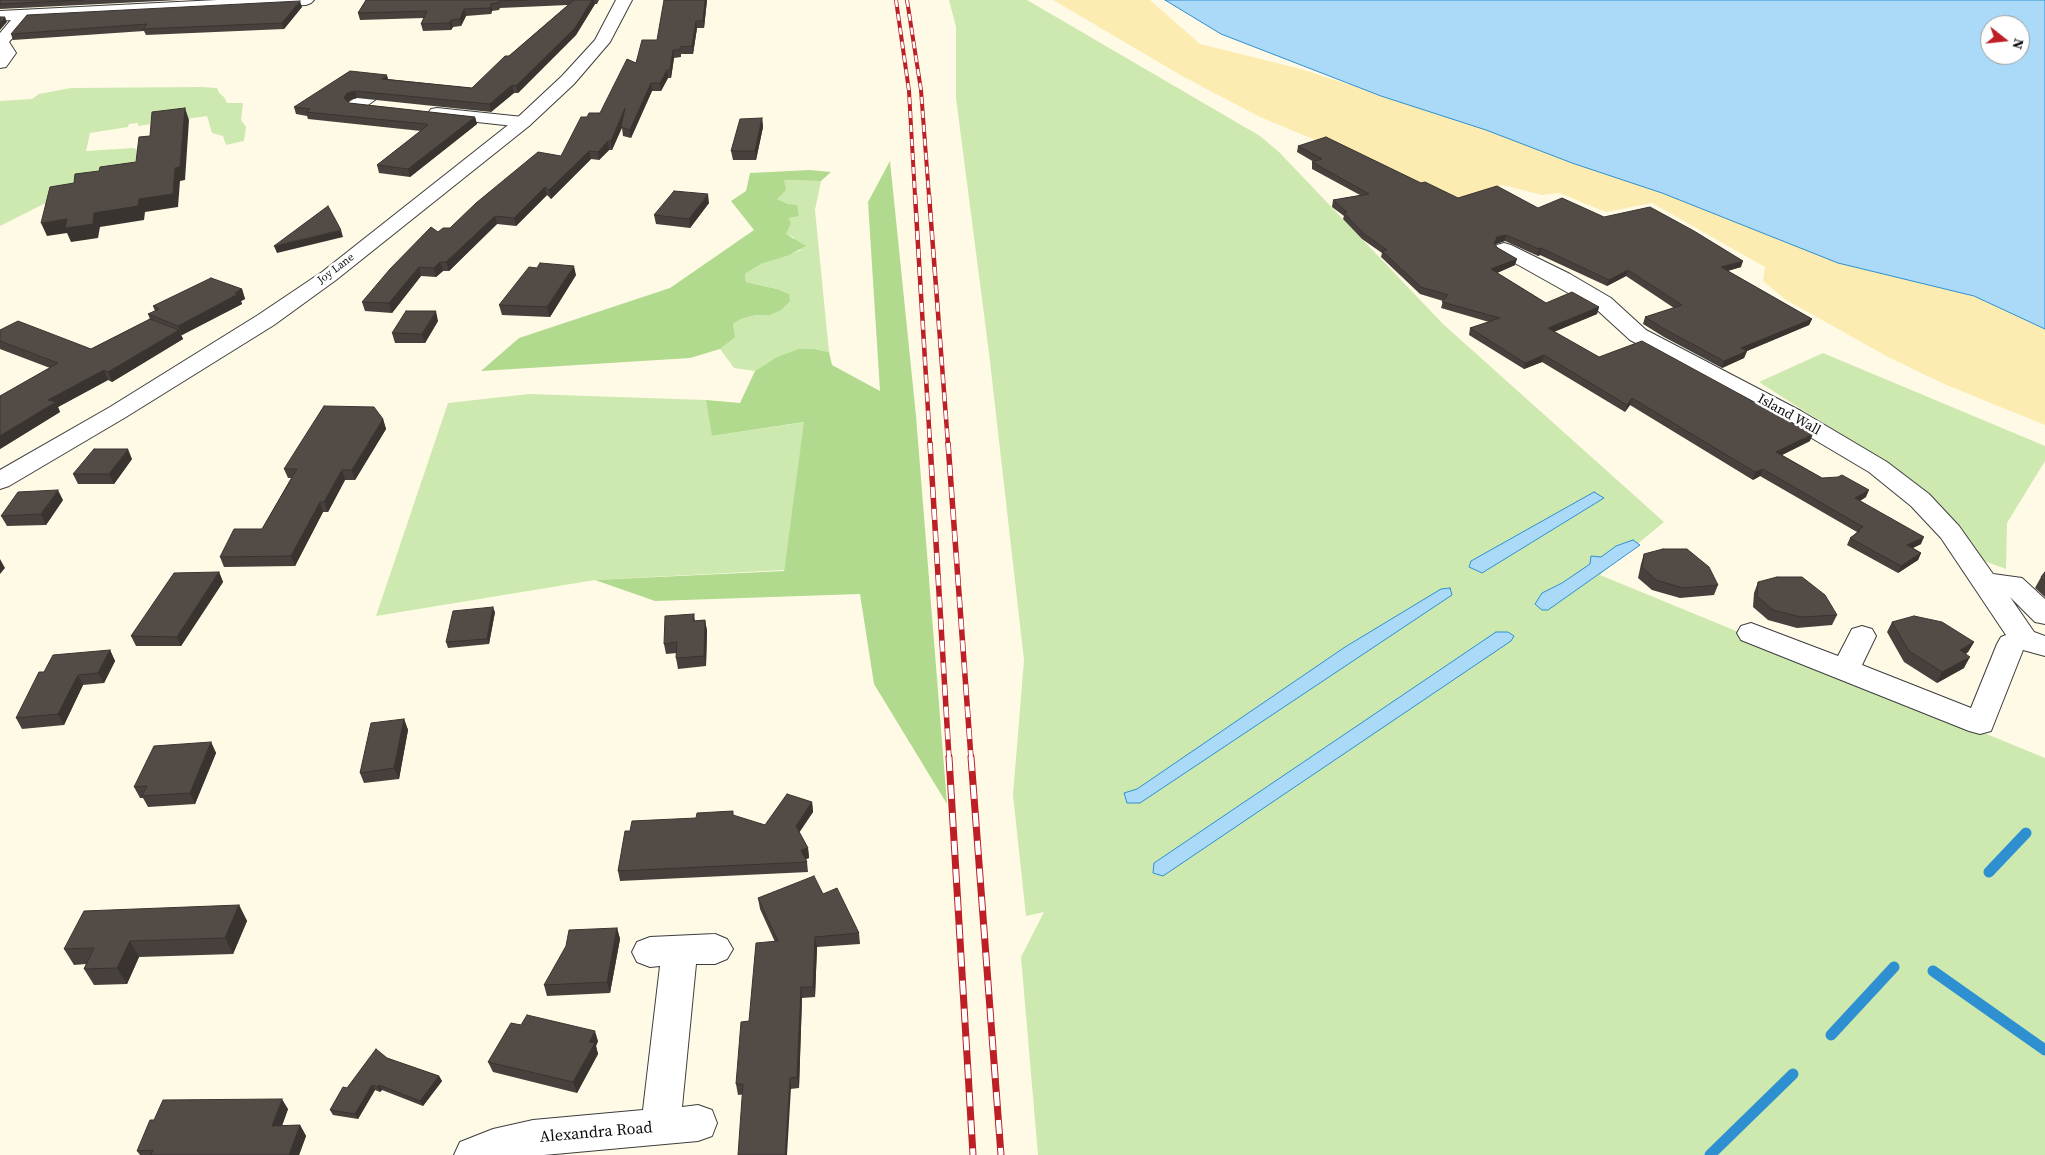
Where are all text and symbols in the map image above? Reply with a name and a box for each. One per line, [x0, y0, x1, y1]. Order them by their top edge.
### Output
north arrow [1980, 15, 2030, 65]
text: N [2007, 36, 2029, 52]
street label: Joy Lane [315, 251, 357, 287]
street label: Island Wall [1754, 391, 1824, 439]
street label: Alexandra Road [539, 1118, 653, 1148]

